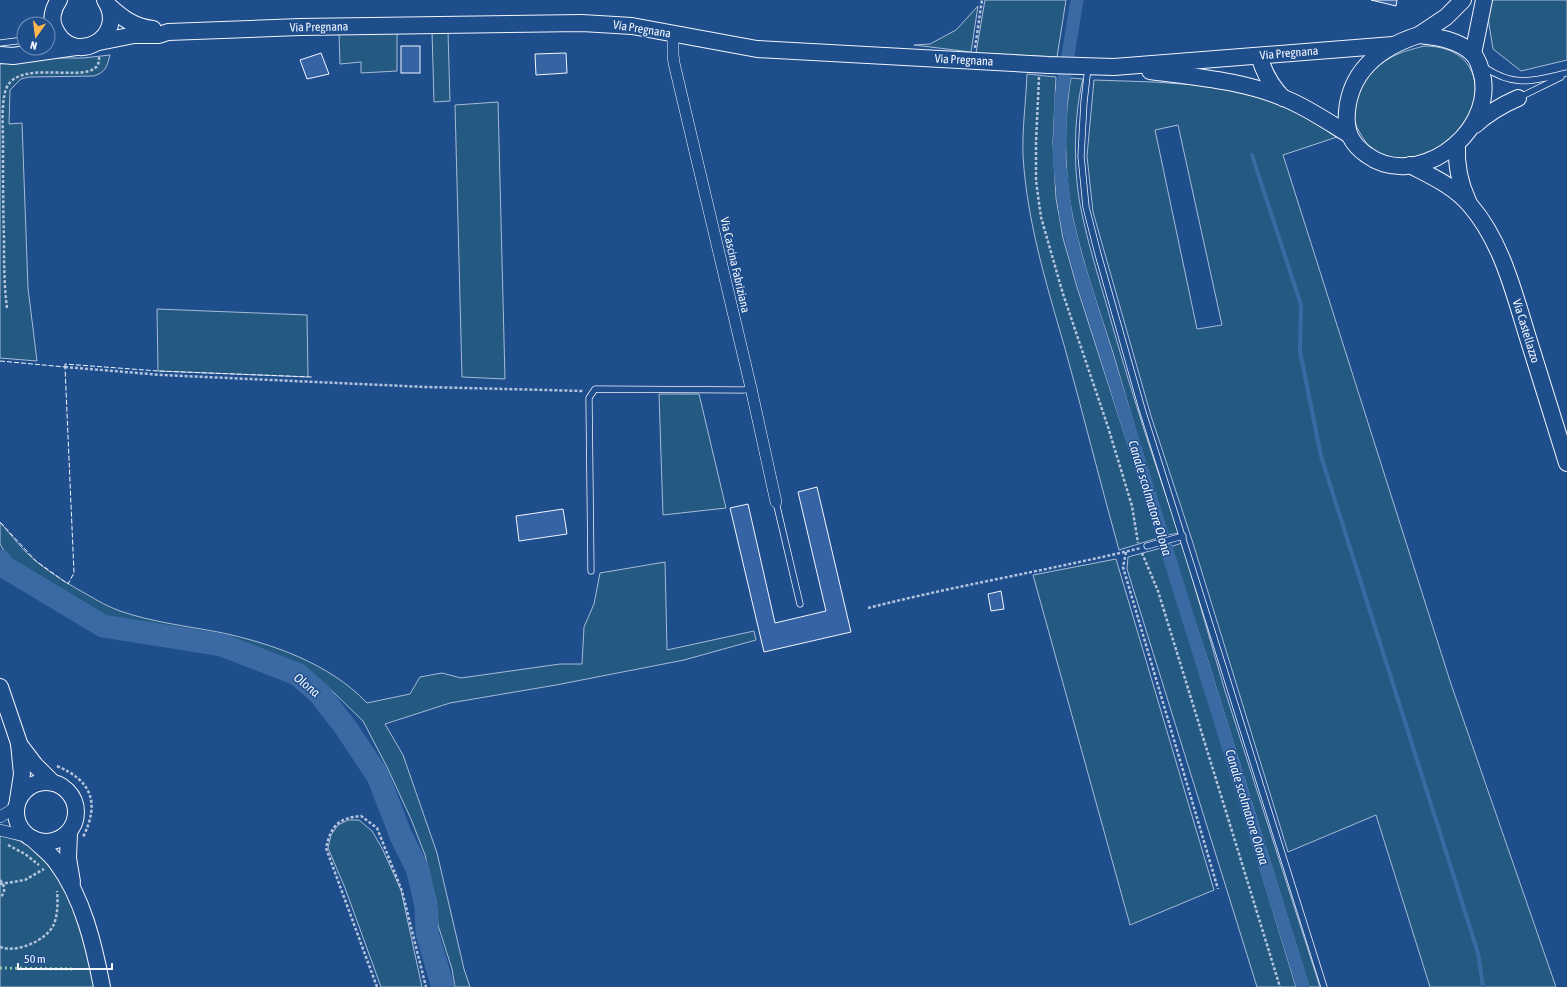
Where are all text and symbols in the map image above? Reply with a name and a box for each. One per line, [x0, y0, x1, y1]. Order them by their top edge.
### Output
north arrow [16, 16, 56, 56]
street label: Via Pregnana [612, 17, 672, 41]
street label: Via Pregnana [290, 19, 348, 35]
text: N [29, 39, 38, 52]
street label: Via Pregnana [1259, 43, 1319, 63]
street label: Via Pregnana [934, 51, 994, 69]
street label: Via Cascina Fabriziana [717, 216, 753, 314]
street label: Via Castellazzo [1510, 297, 1542, 365]
water label: Canale scolmatore Olona [1125, 439, 1175, 557]
water label: Olona [291, 670, 323, 700]
water label: Canale scolmatore Olona [1222, 748, 1272, 866]
scale bar [18, 945, 112, 971]
text: 50 m [24, 952, 46, 966]

